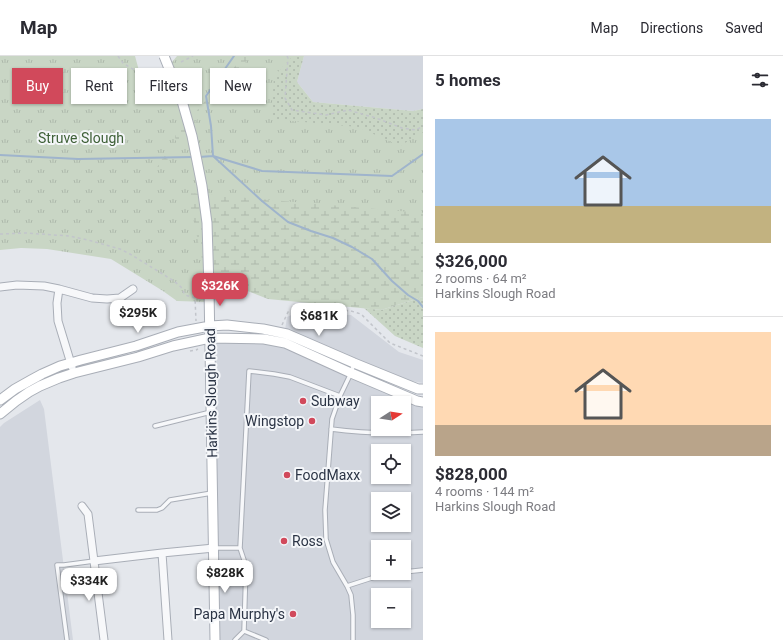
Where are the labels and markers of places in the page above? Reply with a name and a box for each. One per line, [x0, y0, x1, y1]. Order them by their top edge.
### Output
pin: $326K [192, 273, 248, 307]
pin: $295K [110, 300, 166, 334]
pin: $681K [291, 303, 347, 337]
place label: Subway [311, 393, 360, 409]
marker: Subway [298, 396, 308, 406]
place label: Wingstop [245, 413, 304, 429]
marker: Wingstop [307, 416, 317, 426]
place label: FoodMaxx [295, 467, 360, 483]
marker: FoodMaxx [282, 470, 292, 480]
place label: Ross [292, 533, 323, 549]
marker: Ross [279, 536, 289, 546]
pin: $828K [197, 560, 253, 594]
pin: $334K [61, 568, 117, 602]
place label: Papa Murphy's [194, 606, 285, 622]
marker: Papa Murphy's [288, 609, 298, 619]

